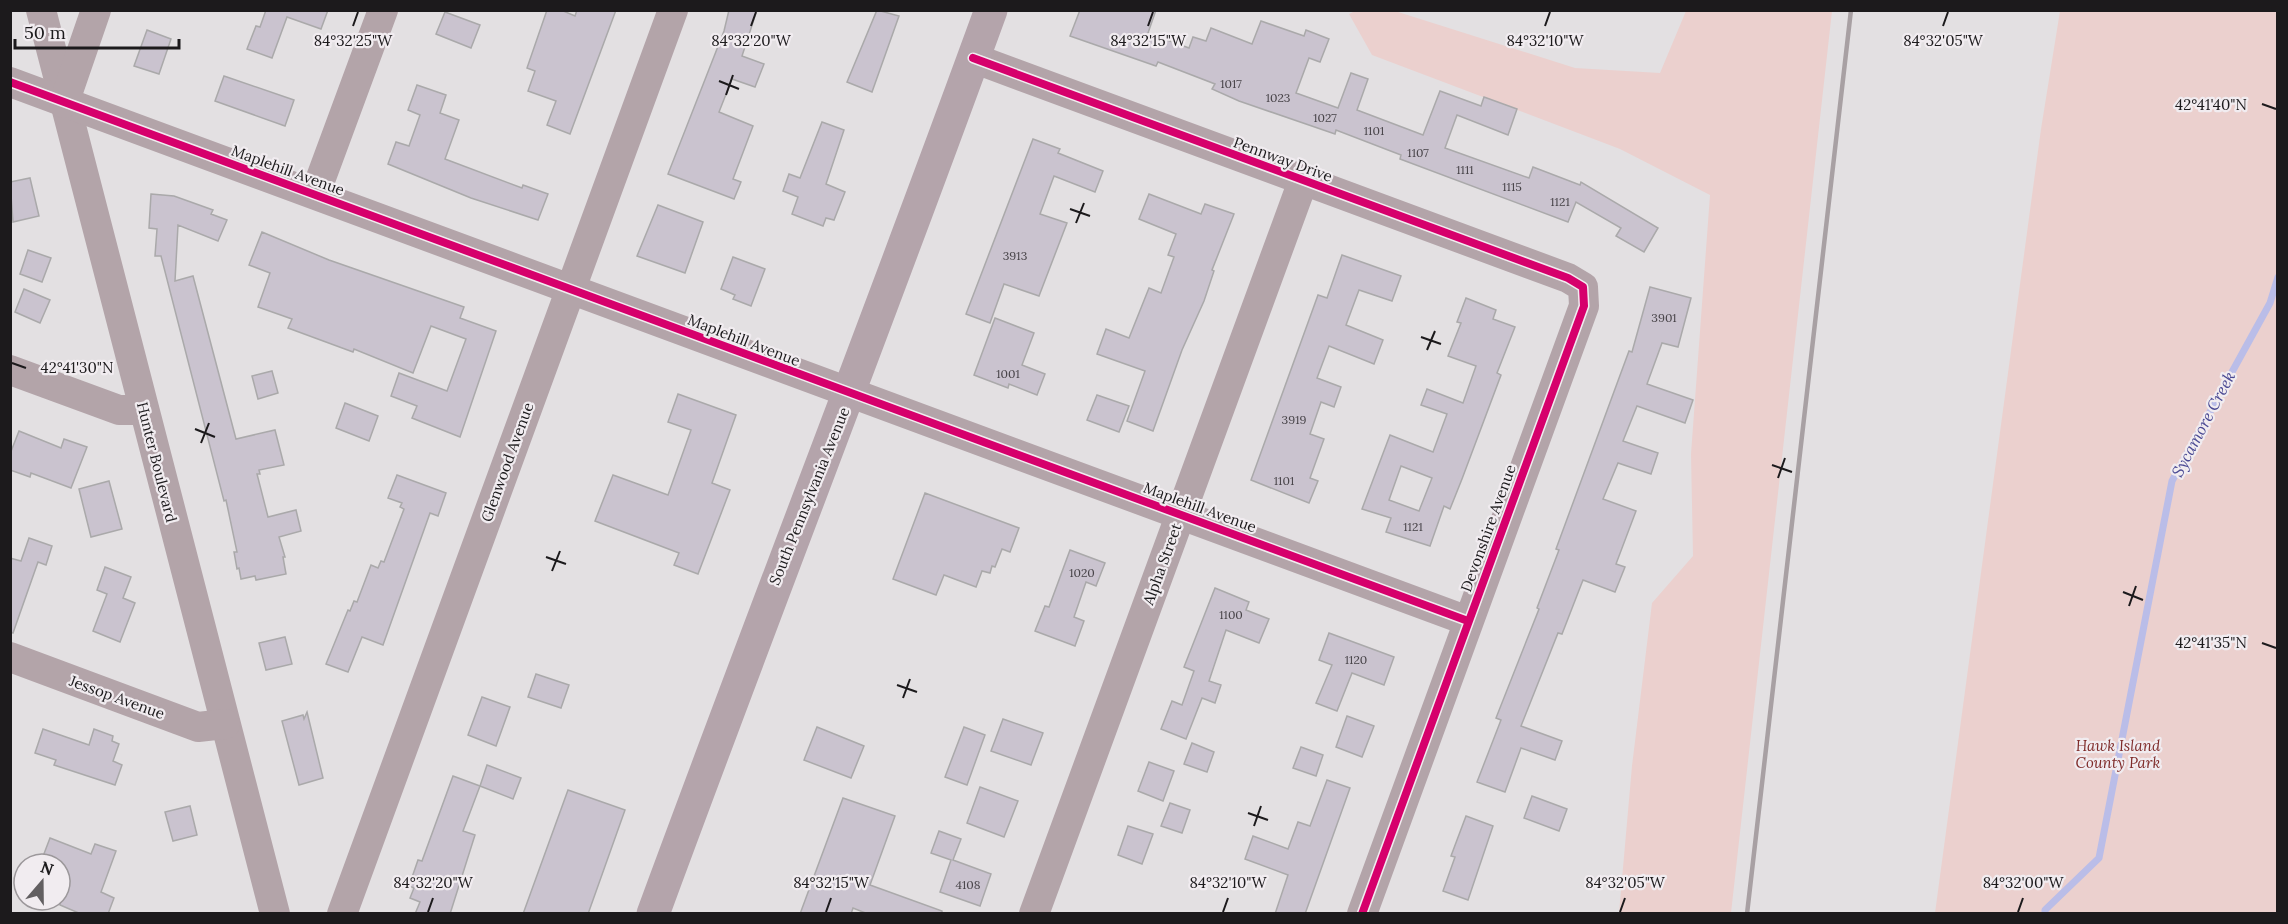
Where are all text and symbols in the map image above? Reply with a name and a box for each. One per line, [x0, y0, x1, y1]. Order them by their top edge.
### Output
scale bar [15, 12, 178, 50]
text: 50 m [24, 21, 66, 44]
text: 84°32'25"W [314, 31, 393, 50]
text: 84°32'20"W [711, 31, 792, 50]
text: 84°32'15"W [1110, 31, 1187, 50]
text: 84°32'10"W [1507, 31, 1584, 50]
text: 84°32'05"W [1903, 31, 1984, 50]
house number: 1017 [1220, 76, 1242, 91]
house number: 1023 [1266, 90, 1291, 105]
text: 42°41'40"N [2175, 95, 2247, 114]
house number: 1027 [1313, 110, 1337, 125]
house number: 1101 [1364, 123, 1384, 138]
street label: Pennway Drive [1231, 132, 1335, 186]
street label: Maplehill Avenue [229, 141, 347, 199]
house number: 1107 [1407, 145, 1429, 160]
house number: 1111 [1456, 162, 1474, 177]
house number: 1115 [1502, 179, 1522, 194]
house number: 1121 [1550, 194, 1570, 209]
house number: 3913 [1003, 248, 1028, 263]
street label: Maplehill Avenue [685, 310, 803, 370]
house number: 3901 [1651, 310, 1677, 325]
text: 42°41'30"N [41, 358, 113, 377]
house number: 1001 [996, 366, 1020, 381]
water label: Sycamore Creek [2167, 368, 2239, 480]
street label: Hunter Boulevard [133, 400, 181, 524]
street label: Glenwood Avenue [477, 400, 537, 524]
street label: South Pennsylvania Avenue [765, 404, 853, 588]
house number: 3919 [1282, 412, 1307, 427]
street label: Devonshire Avenue [1456, 462, 1520, 594]
house number: 1101 [1274, 473, 1294, 488]
street label: Maplehill Avenue [1141, 478, 1259, 536]
house number: 1121 [1403, 519, 1423, 534]
street label: Alpha Street [1138, 520, 1186, 608]
house number: 1020 [1069, 565, 1095, 580]
house number: 1100 [1219, 607, 1243, 622]
text: 42°41'35"N [2175, 633, 2247, 652]
house number: 1120 [1345, 652, 1367, 667]
street label: Jessop Avenue [66, 671, 167, 723]
park label: Hawk Island County Park [2076, 736, 2161, 772]
north arrow [12, 852, 72, 912]
text: N [38, 856, 56, 879]
text: 84°32'20"W [393, 873, 474, 892]
text: 84°32'15"W [793, 873, 870, 892]
text: 84°32'10"W [1190, 873, 1267, 892]
text: 84°32'05"W [1585, 873, 1666, 892]
text: 84°32'00"W [1983, 873, 2064, 892]
house number: 4108 [955, 877, 981, 892]

